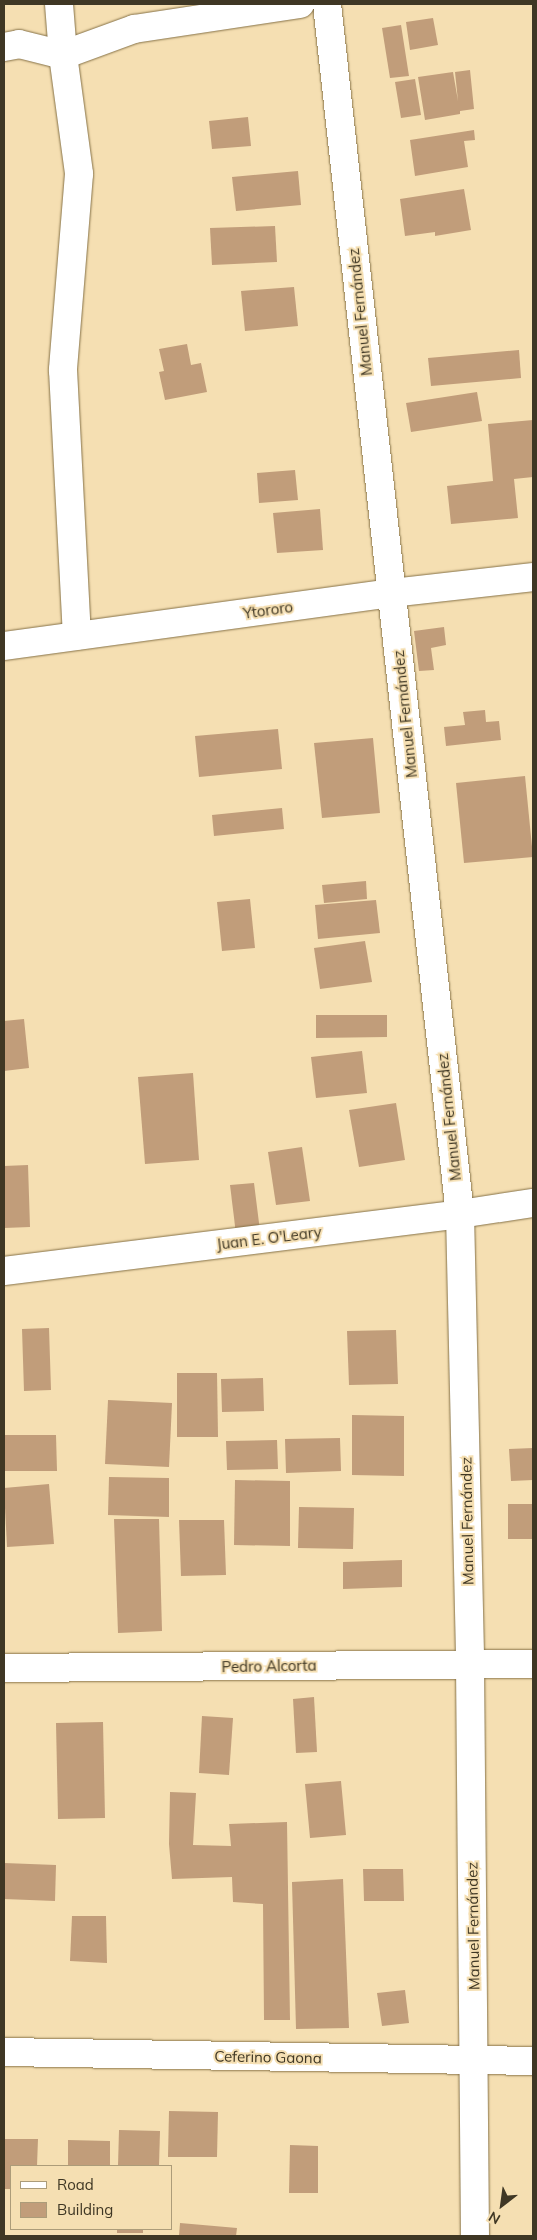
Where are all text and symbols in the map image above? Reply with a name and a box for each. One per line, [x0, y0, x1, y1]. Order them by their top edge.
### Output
street label: Manuel Fernández [344, 247, 376, 377]
street label: Ytororo [242, 598, 294, 622]
street label: Manuel Fernández [389, 649, 421, 779]
street label: Manuel Fernández [433, 1052, 465, 1182]
street label: Juan E. O'Leary [215, 1223, 323, 1253]
street label: Manuel Fernández [457, 1457, 477, 1585]
street label: Pedro Alcorta [221, 1656, 317, 1676]
street label: Manuel Fernández [463, 1862, 483, 1990]
street label: Ceferino Gaona [214, 2047, 322, 2067]
legend [10, 2165, 172, 2230]
text: Road [57, 2175, 94, 2194]
north arrow [477, 2180, 527, 2230]
text: Building [57, 2200, 113, 2219]
text: N [485, 2208, 504, 2228]

